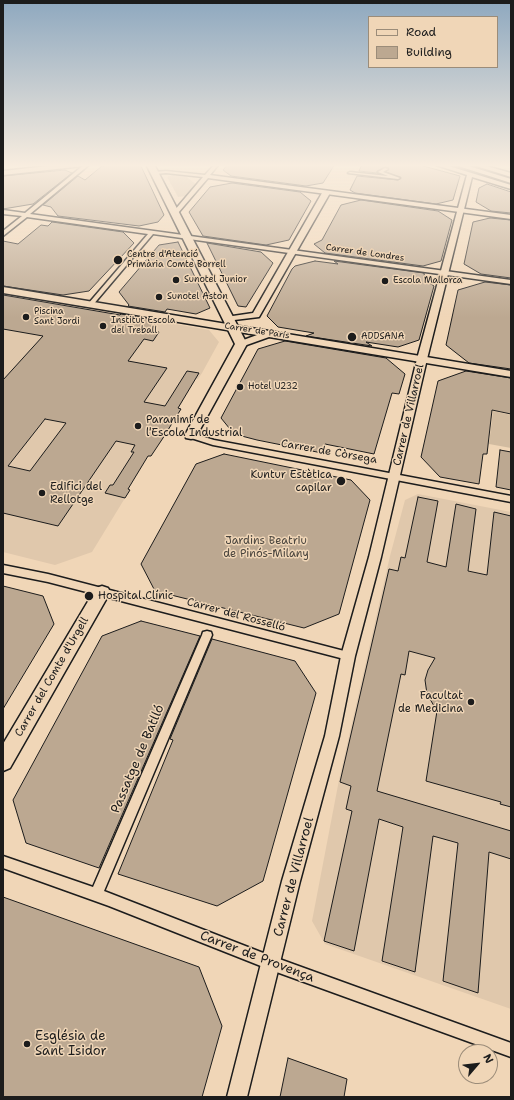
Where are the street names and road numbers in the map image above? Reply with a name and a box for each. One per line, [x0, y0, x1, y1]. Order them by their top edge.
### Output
street label: Carrer de Londres [325, 242, 405, 264]
street label: Carrer de París [224, 321, 290, 341]
street label: Carrer de Villarroel [391, 363, 427, 467]
street label: Carrer de Còrsega [280, 437, 378, 467]
street label: Carrer del Rosselló [185, 596, 287, 634]
street label: Carrer del Comte d'Urgell [12, 615, 92, 739]
street label: Passatge de Batlló [108, 702, 168, 816]
street label: Carrer de Villarroel [271, 816, 317, 938]
street label: Carrer de Provença [198, 928, 316, 986]

